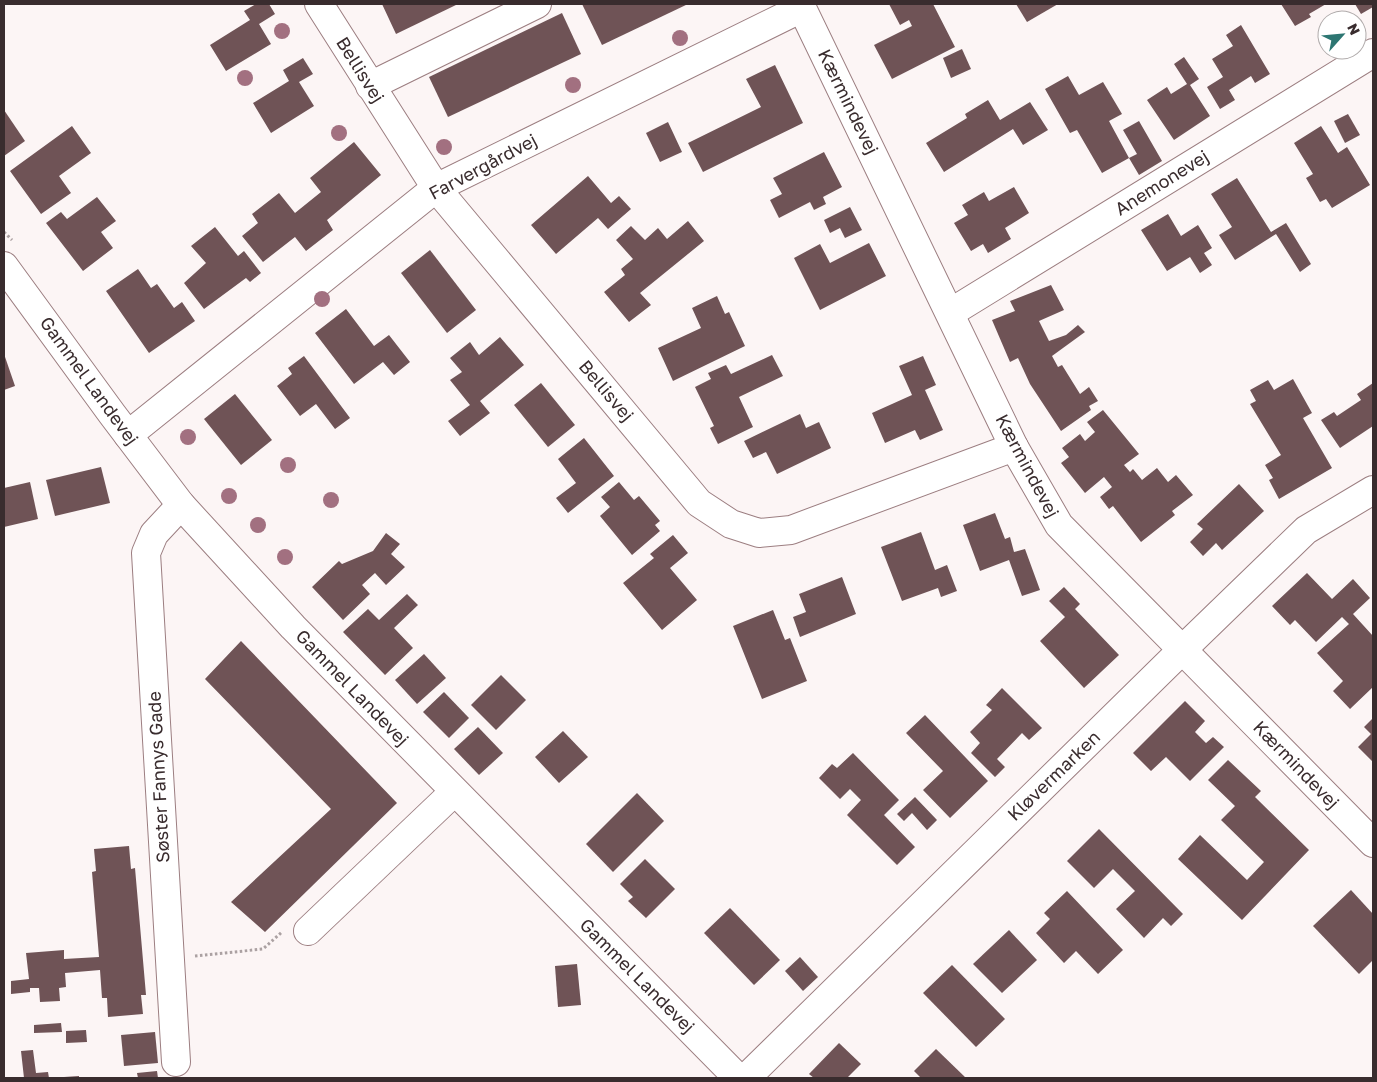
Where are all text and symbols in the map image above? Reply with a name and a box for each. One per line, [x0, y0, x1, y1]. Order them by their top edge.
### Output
north arrow [1317, 10, 1367, 60]
text: N [1344, 20, 1364, 37]
street label: Bellisvej [332, 33, 390, 106]
street label: Kærmindevej [814, 45, 884, 158]
street label: Farvergårdvej [425, 128, 540, 204]
street label: Anemonevej [1111, 145, 1212, 220]
street label: Gammel Landevej [36, 312, 144, 449]
street label: Bellisvej [575, 355, 639, 426]
street label: Kærmindevej [991, 410, 1064, 521]
street label: Gammel Landevej [292, 625, 414, 750]
street label: Søster Fannys Gade [143, 691, 173, 863]
street label: Kærmindevej [1249, 716, 1344, 813]
street label: Kløvermarken [1002, 726, 1104, 825]
street label: Gammel Landevej [576, 913, 700, 1037]

